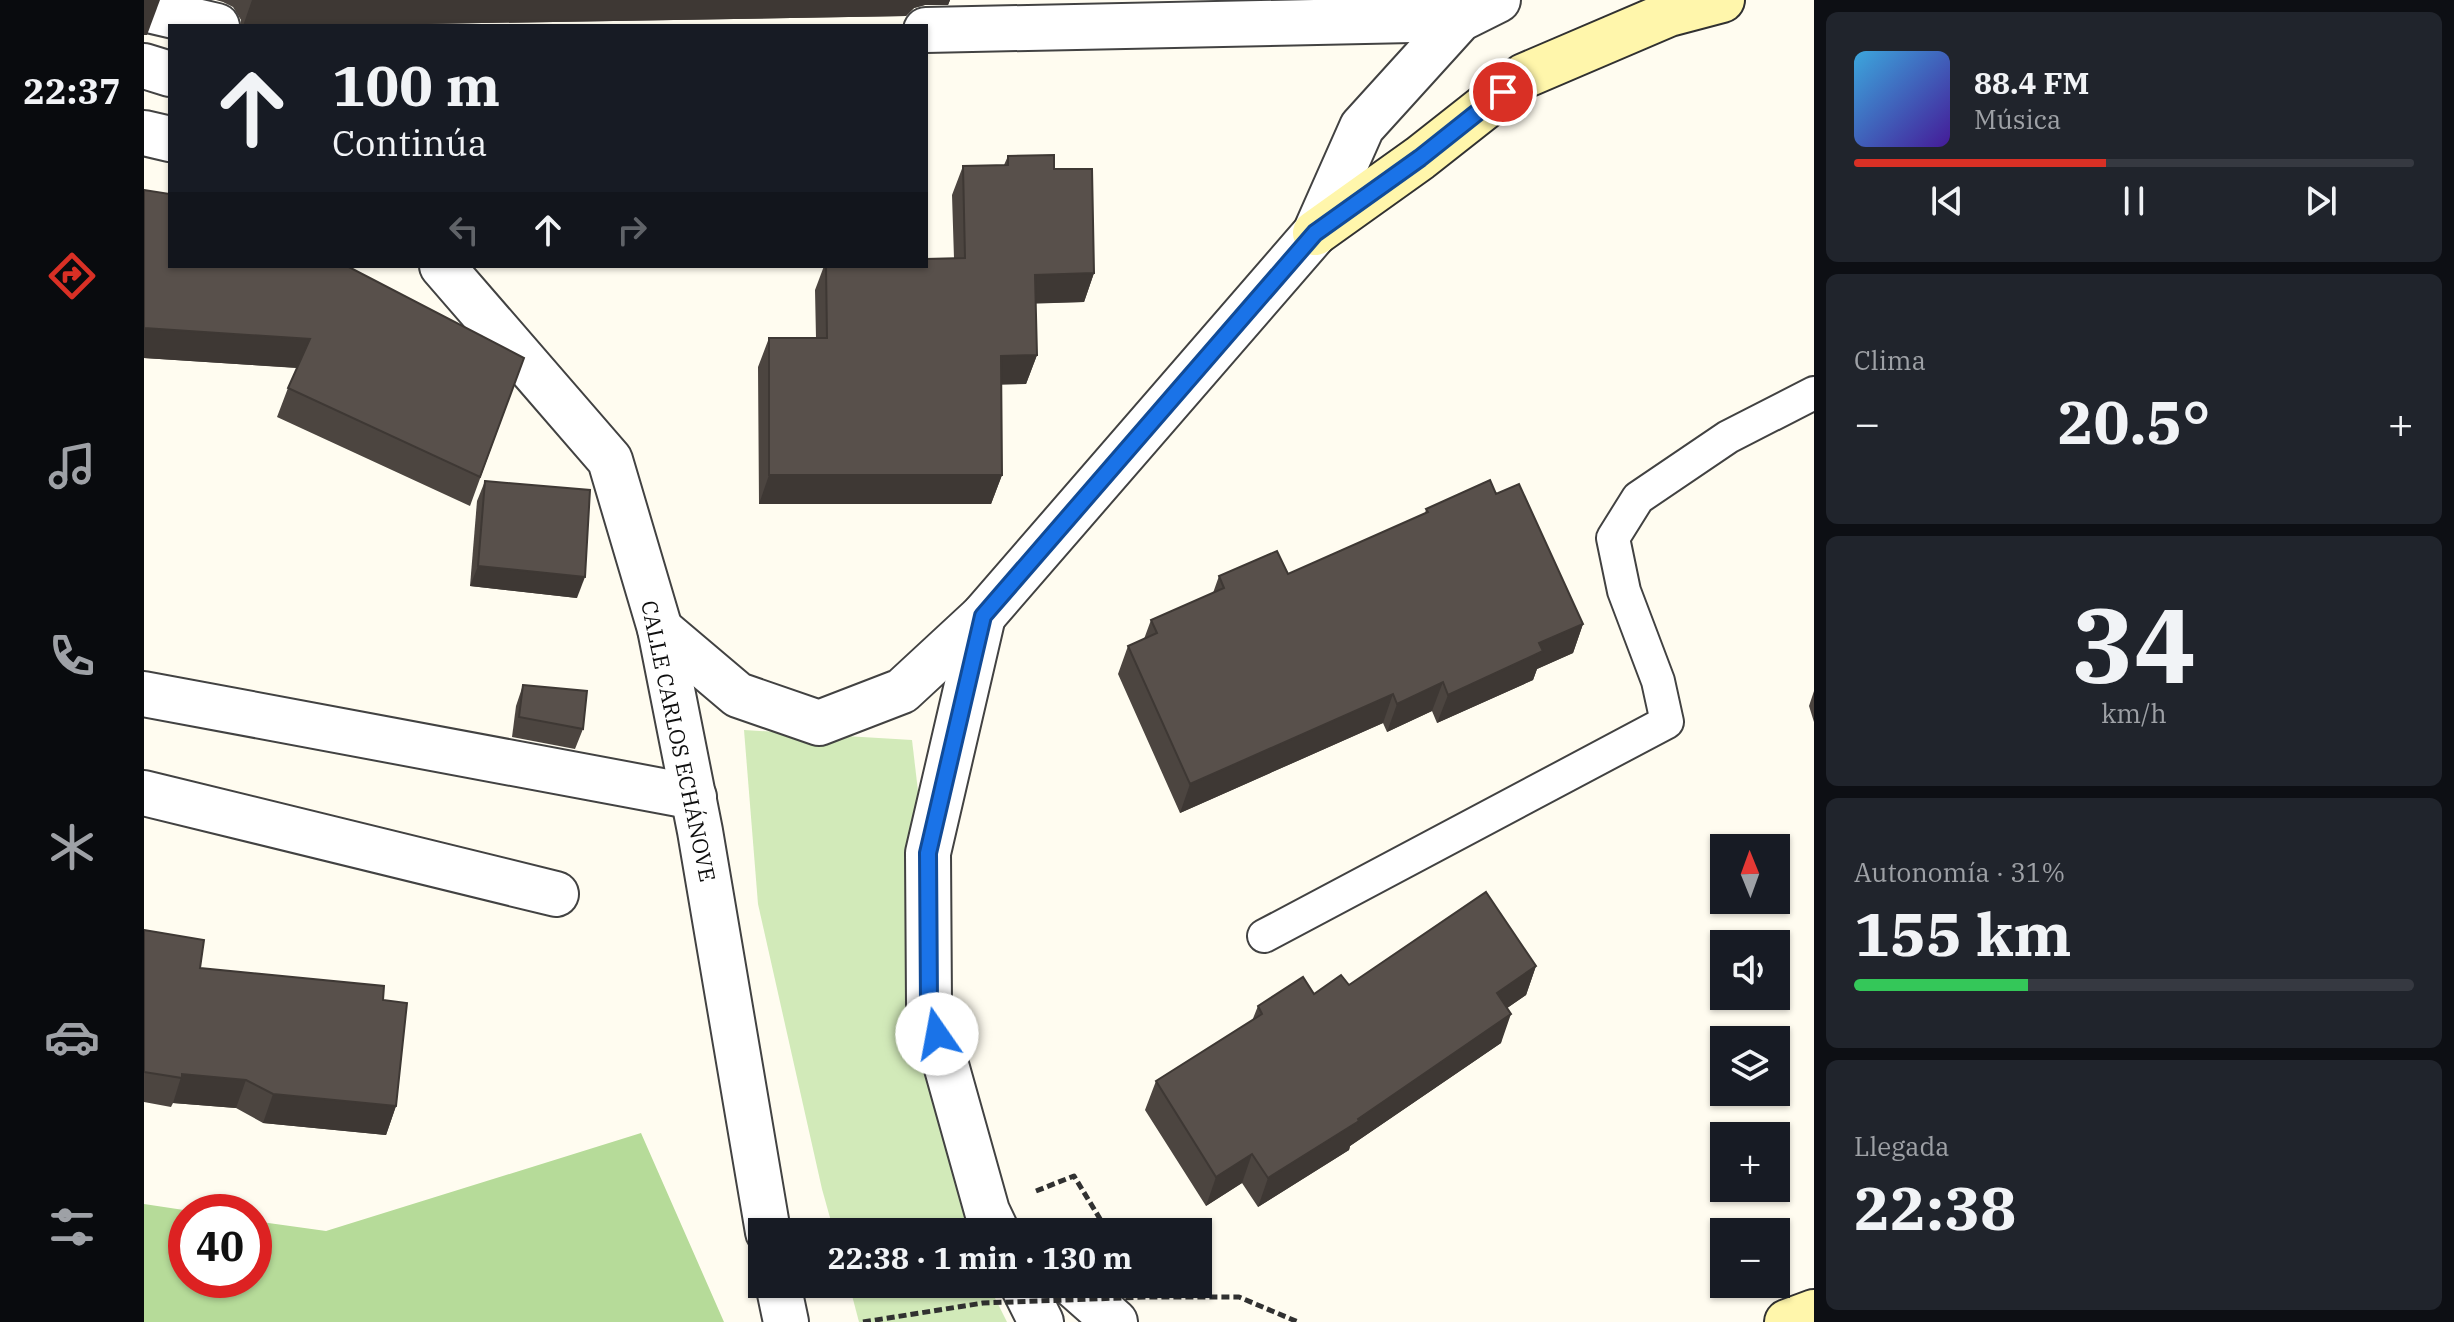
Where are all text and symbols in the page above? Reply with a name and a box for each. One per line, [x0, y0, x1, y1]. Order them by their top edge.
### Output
text: 100 m [332, 49, 500, 121]
icon: ahead [200, 56, 304, 160]
pin [1469, 58, 1537, 126]
text: 88.4 FM [1974, 63, 2089, 102]
text: 22:37 [23, 67, 121, 114]
icon: arrive [1481, 70, 1525, 114]
text: Música [1974, 102, 2061, 136]
text: Continúa [332, 119, 487, 166]
icon: previous [1925, 179, 1969, 223]
icon: pause [2112, 179, 2156, 223]
icon: next [2299, 179, 2343, 223]
icon: left [442, 208, 486, 252]
icon: ahead [526, 208, 570, 252]
icon: right [610, 208, 654, 252]
icon: directions [44, 248, 100, 304]
text: Clima [1854, 343, 1926, 377]
text: 20.5° [2057, 382, 2211, 461]
text: − [1854, 394, 1880, 451]
text: + [2388, 394, 2414, 451]
icon: music [44, 438, 100, 494]
text: 34 [2072, 576, 2196, 712]
street label: CALLE CARLOS ECHÁNOVE [635, 598, 723, 884]
icon: phone [44, 628, 100, 684]
text: km/h [2101, 696, 2167, 730]
icon: climate [44, 819, 100, 875]
north arrow [1710, 834, 1790, 914]
map controls [1710, 834, 1790, 1298]
text: Autonomía · 31% [1854, 855, 2065, 889]
text: 155 km [1854, 894, 2072, 973]
button: sound [1710, 930, 1790, 1010]
position arrow [895, 992, 979, 1076]
icon: car [44, 1009, 100, 1065]
button: layers [1710, 1026, 1790, 1106]
button: + [1710, 1122, 1790, 1202]
text: Llegada [1854, 1129, 1949, 1163]
text: 22:38 [1854, 1168, 2016, 1247]
speed limit sign: 40 [168, 1194, 272, 1298]
icon: filters [44, 1199, 100, 1255]
button: − [1710, 1218, 1790, 1298]
text: 22:38 · 1 min · 130 m [828, 1238, 1132, 1277]

